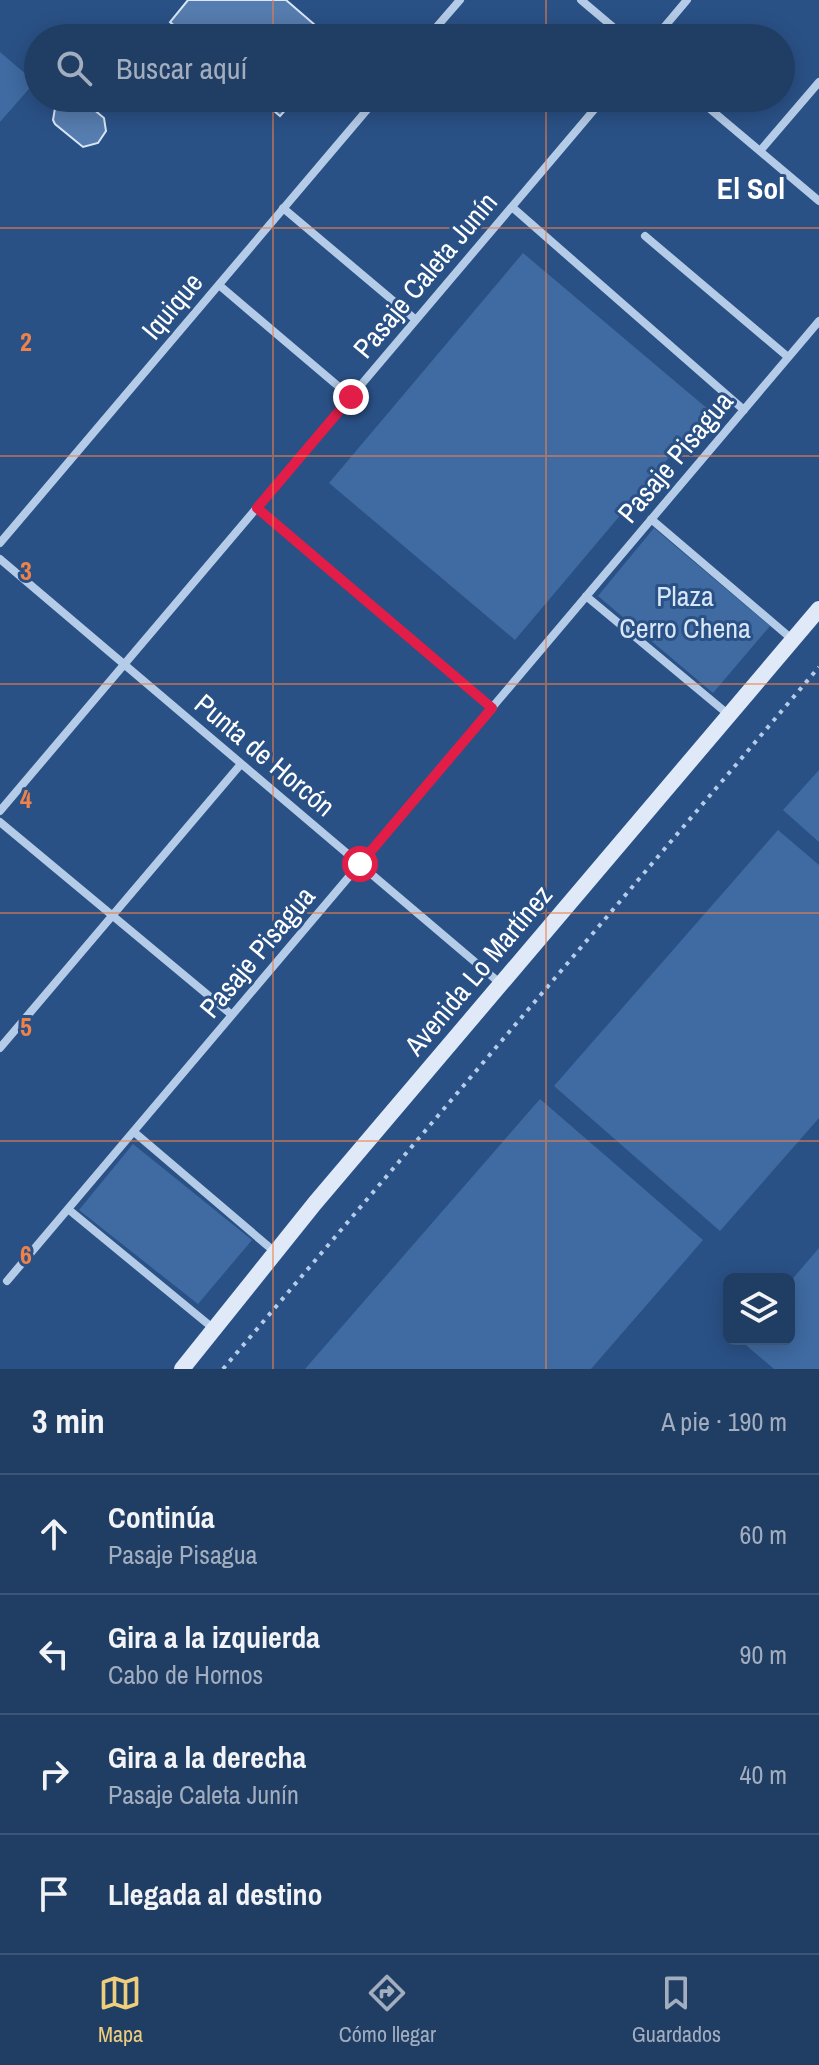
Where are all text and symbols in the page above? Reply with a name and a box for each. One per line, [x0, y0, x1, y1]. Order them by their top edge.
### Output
search box [24, 24, 795, 112]
icon: search [52, 46, 96, 90]
text: Buscar aquí [116, 48, 247, 88]
district label: El Sol [717, 168, 785, 208]
street label: Pasaje Caleta Junín [344, 184, 506, 366]
street label: Iquique [133, 264, 211, 348]
text: 2 [20, 324, 32, 359]
route end [333, 379, 369, 415]
street label: Pasaje Pisagua [609, 383, 741, 531]
text: 3 [20, 553, 32, 588]
park label: Plaza Cerro Chena [619, 577, 751, 647]
street label: Punta de Horcón [187, 685, 343, 825]
text: 4 [20, 781, 32, 816]
route start [342, 846, 378, 882]
street label: Avenida Lo Martínez [395, 877, 561, 1064]
street label: Pasaje Pisagua [191, 878, 323, 1026]
text: 5 [20, 1009, 32, 1044]
text: 6 [20, 1237, 32, 1272]
map controls [723, 1273, 795, 1345]
button: layers [723, 1273, 795, 1345]
text: 3 min [32, 1398, 105, 1444]
text: A pie · 190 m [661, 1404, 787, 1439]
text: Continúa [108, 1497, 215, 1537]
icon: ahead [32, 1512, 76, 1556]
text: 60 m [740, 1517, 787, 1552]
text: Pasaje Pisagua [108, 1537, 257, 1572]
text: Gira a la izquierda [108, 1617, 320, 1657]
icon: left [32, 1632, 76, 1676]
text: 90 m [740, 1637, 787, 1672]
text: Cabo de Hornos [108, 1657, 263, 1692]
text: Gira a la derecha [108, 1737, 306, 1777]
icon: right [32, 1752, 76, 1796]
text: 40 m [740, 1757, 787, 1792]
text: Pasaje Caleta Junín [108, 1777, 299, 1812]
icon: arrive [32, 1872, 76, 1916]
text: Llegada al destino [108, 1874, 323, 1914]
tab: Mapa [98, 1971, 143, 2049]
tab: Cómo llegar [339, 1971, 436, 2049]
tab: Guardados [632, 1971, 721, 2049]

